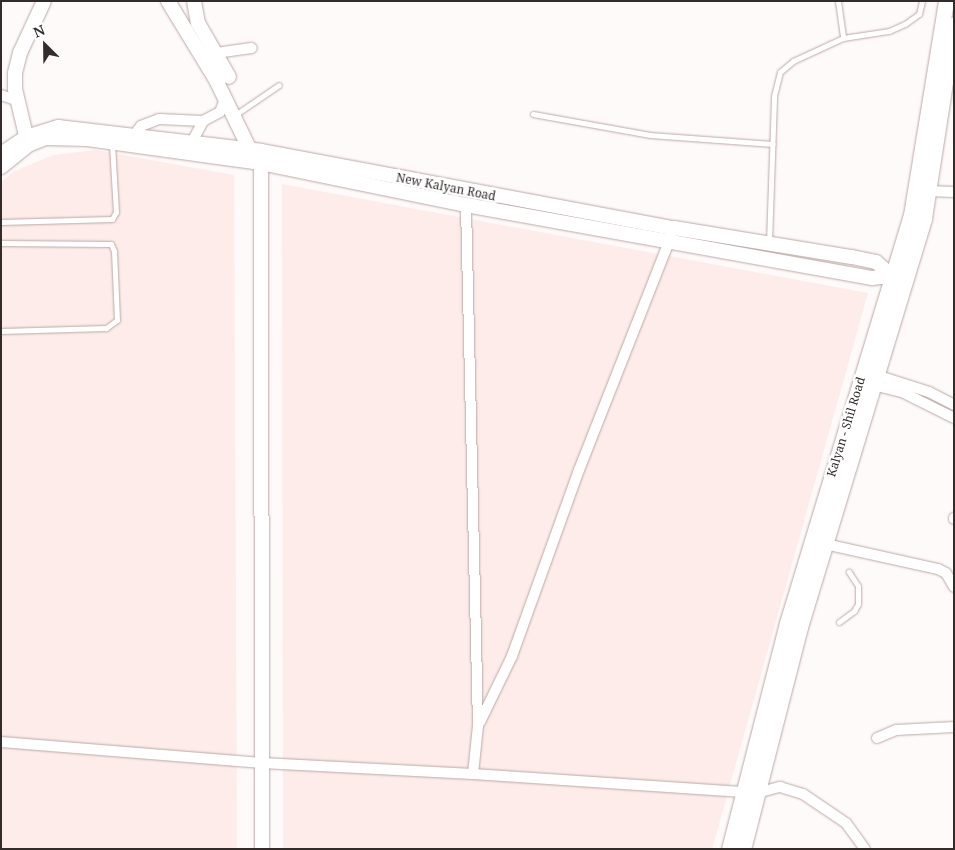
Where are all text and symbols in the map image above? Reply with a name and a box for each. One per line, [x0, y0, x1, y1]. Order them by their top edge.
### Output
north arrow [20, 20, 70, 70]
text: N [30, 20, 48, 42]
street label: New Kalyan Road [395, 170, 497, 204]
street label: Kalyan - Shil Road [824, 375, 868, 479]

